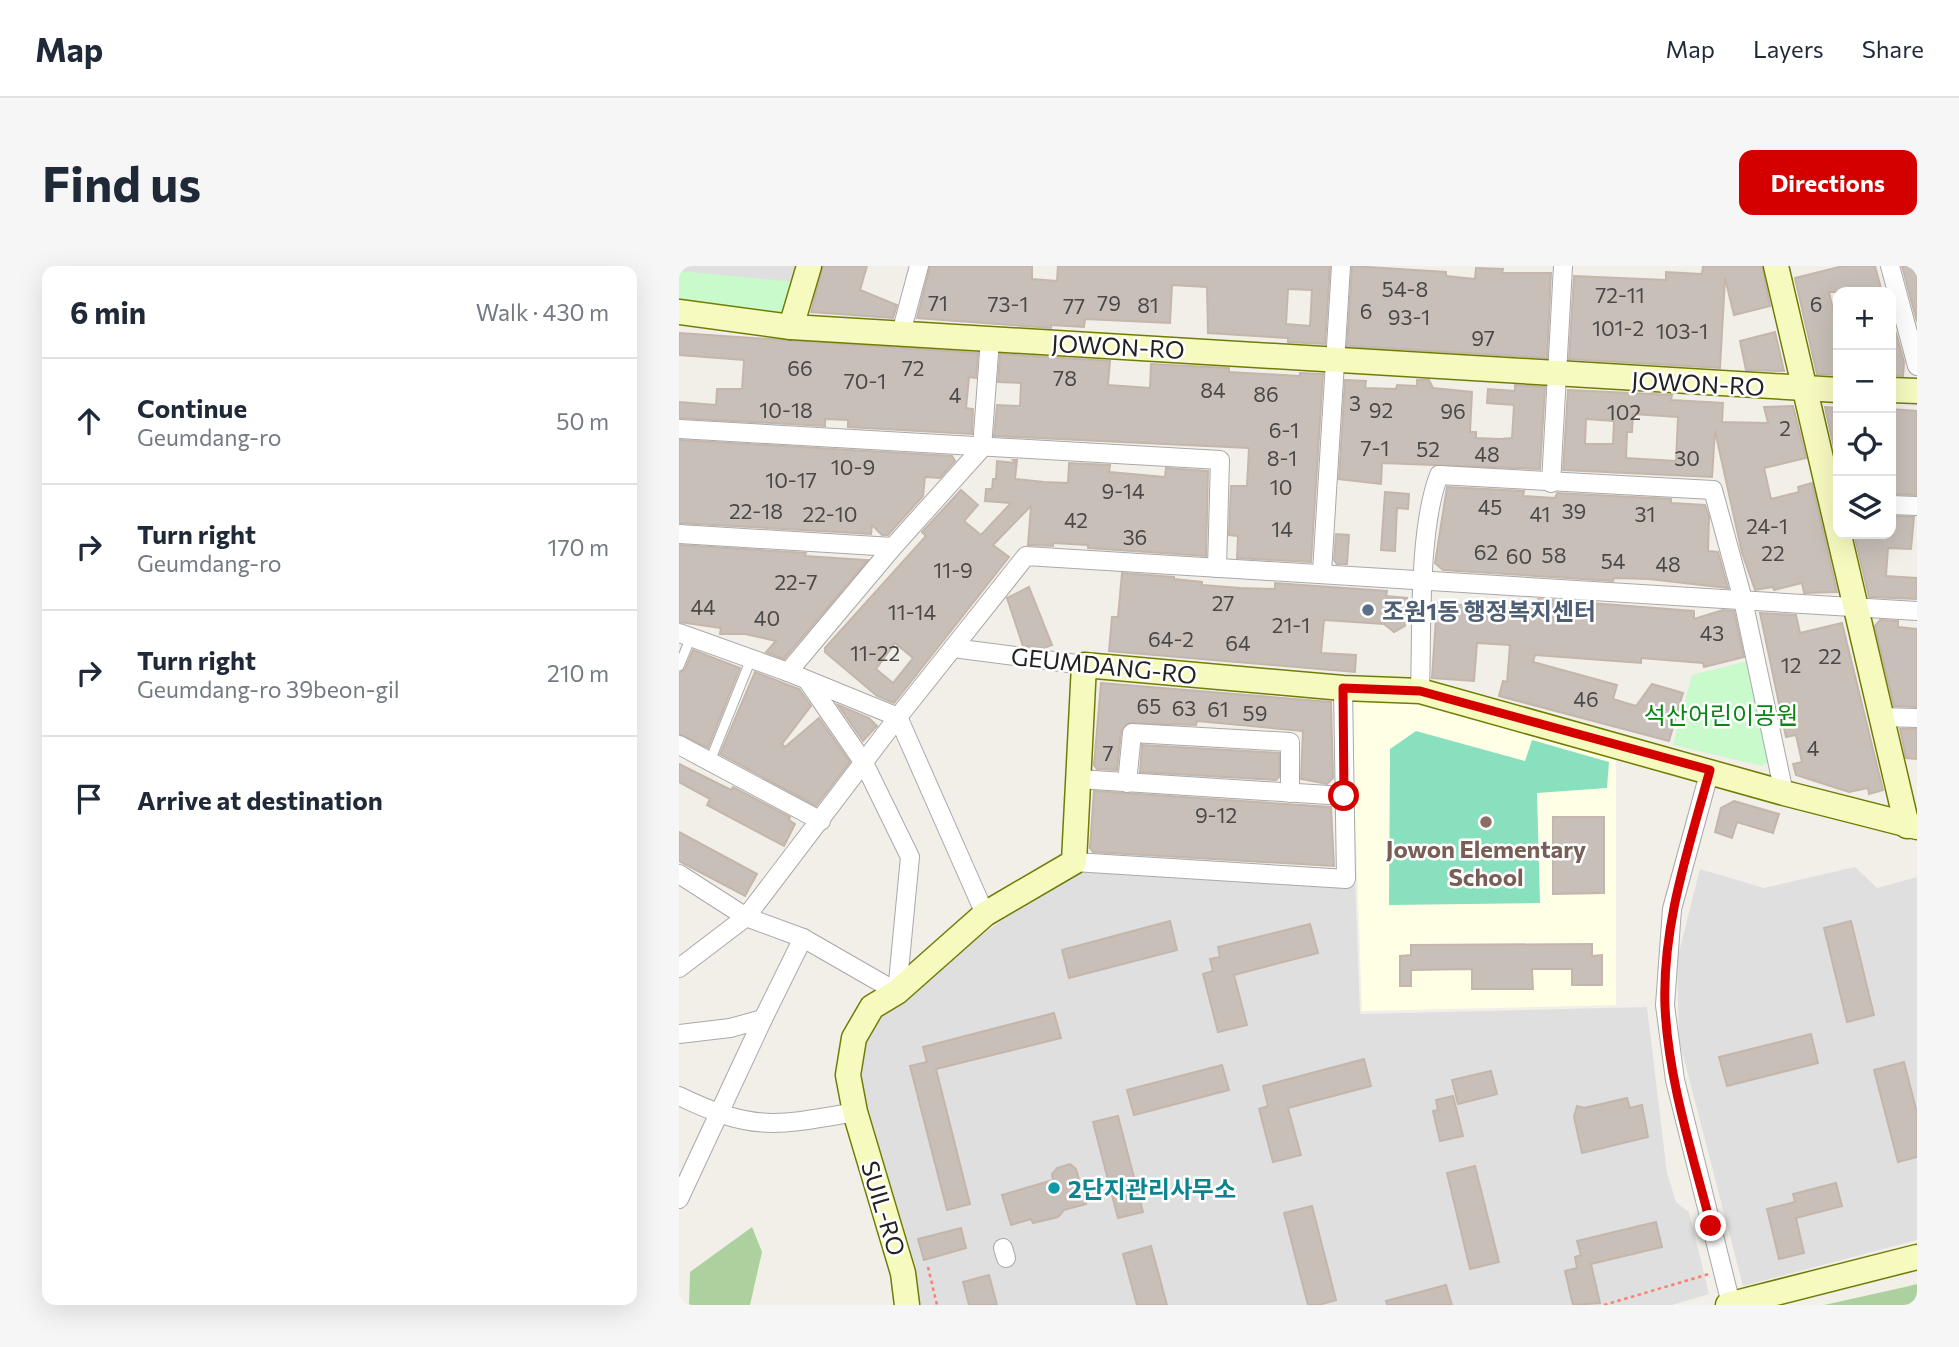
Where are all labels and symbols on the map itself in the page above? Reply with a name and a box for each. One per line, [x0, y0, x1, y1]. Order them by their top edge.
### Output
house number: 54-8 [1382, 276, 1428, 301]
house number: 72-11 [1595, 282, 1645, 307]
house number: 71 [928, 290, 948, 315]
house number: 79 [1097, 290, 1121, 315]
house number: 73-1 [988, 291, 1028, 316]
house number: 6 [1810, 291, 1822, 316]
house number: 81 [1137, 292, 1159, 317]
house number: 77 [1063, 293, 1085, 318]
house number: 6 [1360, 298, 1372, 323]
house number: 93-1 [1388, 304, 1430, 329]
house number: 101-2 [1592, 315, 1644, 340]
house number: 103-1 [1656, 318, 1708, 343]
house number: 97 [1471, 325, 1495, 350]
street label: JOWON-RO [1051, 328, 1185, 364]
house number: 66 [787, 355, 813, 380]
house number: 72 [902, 355, 924, 380]
house number: 78 [1053, 365, 1077, 390]
street label: JOWON-RO [1631, 365, 1765, 401]
house number: 70-1 [844, 368, 886, 393]
house number: 84 [1200, 377, 1226, 402]
house number: 86 [1253, 381, 1279, 406]
house number: 4 [949, 382, 962, 407]
house number: 3 [1349, 390, 1361, 415]
house number: 10-18 [759, 397, 813, 422]
house number: 92 [1369, 397, 1393, 422]
house number: 96 [1440, 398, 1466, 423]
house number: 102 [1607, 399, 1641, 424]
house number: 2 [1779, 415, 1791, 440]
house number: 6-1 [1269, 417, 1299, 442]
house number: 7-1 [1361, 435, 1389, 460]
house number: 52 [1416, 436, 1440, 461]
house number: 48 [1474, 441, 1500, 466]
house number: 8-1 [1267, 445, 1297, 470]
house number: 30 [1674, 445, 1700, 470]
house number: 10-9 [831, 454, 875, 479]
house number: 10-17 [765, 467, 817, 492]
house number: 10 [1270, 474, 1292, 499]
house number: 9-14 [1101, 478, 1145, 503]
house number: 45 [1478, 494, 1502, 519]
house number: 22-18 [729, 498, 783, 523]
house number: 39 [1562, 498, 1586, 523]
house number: 22-10 [803, 501, 857, 526]
house number: 41 [1530, 501, 1550, 526]
house number: 31 [1635, 501, 1655, 526]
house number: 42 [1064, 507, 1088, 532]
house number: 24-1 [1746, 513, 1788, 538]
house number: 14 [1271, 516, 1293, 541]
house number: 36 [1123, 524, 1147, 549]
house number: 62 [1474, 539, 1498, 564]
house number: 22 [1761, 540, 1785, 565]
house number: 58 [1542, 542, 1566, 567]
house number: 60 [1506, 543, 1532, 568]
house number: 54 [1601, 548, 1626, 573]
house number: 48 [1655, 551, 1681, 576]
house number: 11-9 [933, 557, 973, 582]
house number: 22-7 [774, 569, 818, 594]
house number: 27 [1212, 590, 1234, 615]
house number: 44 [690, 594, 716, 619]
place label: 조원1동 행정복지센터 [1382, 596, 1596, 625]
house number: 11-14 [888, 599, 937, 624]
marker: 조원1동 행정복지센터 [1360, 602, 1376, 618]
house number: 40 [754, 605, 780, 630]
house number: 21-1 [1272, 612, 1310, 637]
house number: 43 [1700, 620, 1724, 645]
house number: 64-2 [1148, 626, 1194, 651]
house number: 64 [1225, 630, 1251, 655]
house number: 11-22 [850, 640, 900, 665]
street label: GEUMDANG-RO [1010, 641, 1198, 689]
house number: 22 [1818, 643, 1842, 668]
house number: 12 [1781, 652, 1801, 677]
house number: 46 [1573, 686, 1599, 711]
house number: 65 [1137, 693, 1161, 718]
house number: 63 [1172, 695, 1196, 720]
house number: 61 [1207, 696, 1229, 721]
house number: 59 [1243, 700, 1267, 725]
park label: 석산어린이공원 [1644, 700, 1798, 729]
house number: 4 [1807, 735, 1820, 760]
house number: 7 [1102, 740, 1114, 765]
route start [1328, 780, 1359, 811]
house number: 9-12 [1195, 802, 1237, 827]
marker: Jowon Elementary School [1478, 814, 1494, 830]
place label: Jowon Elementary School [1386, 834, 1586, 891]
street label: SUIL-RO [856, 1157, 912, 1259]
place label: 2단지관리사무소 [1068, 1174, 1236, 1203]
marker: 2단지관리사무소 [1046, 1180, 1062, 1196]
route end [1695, 1210, 1726, 1241]

